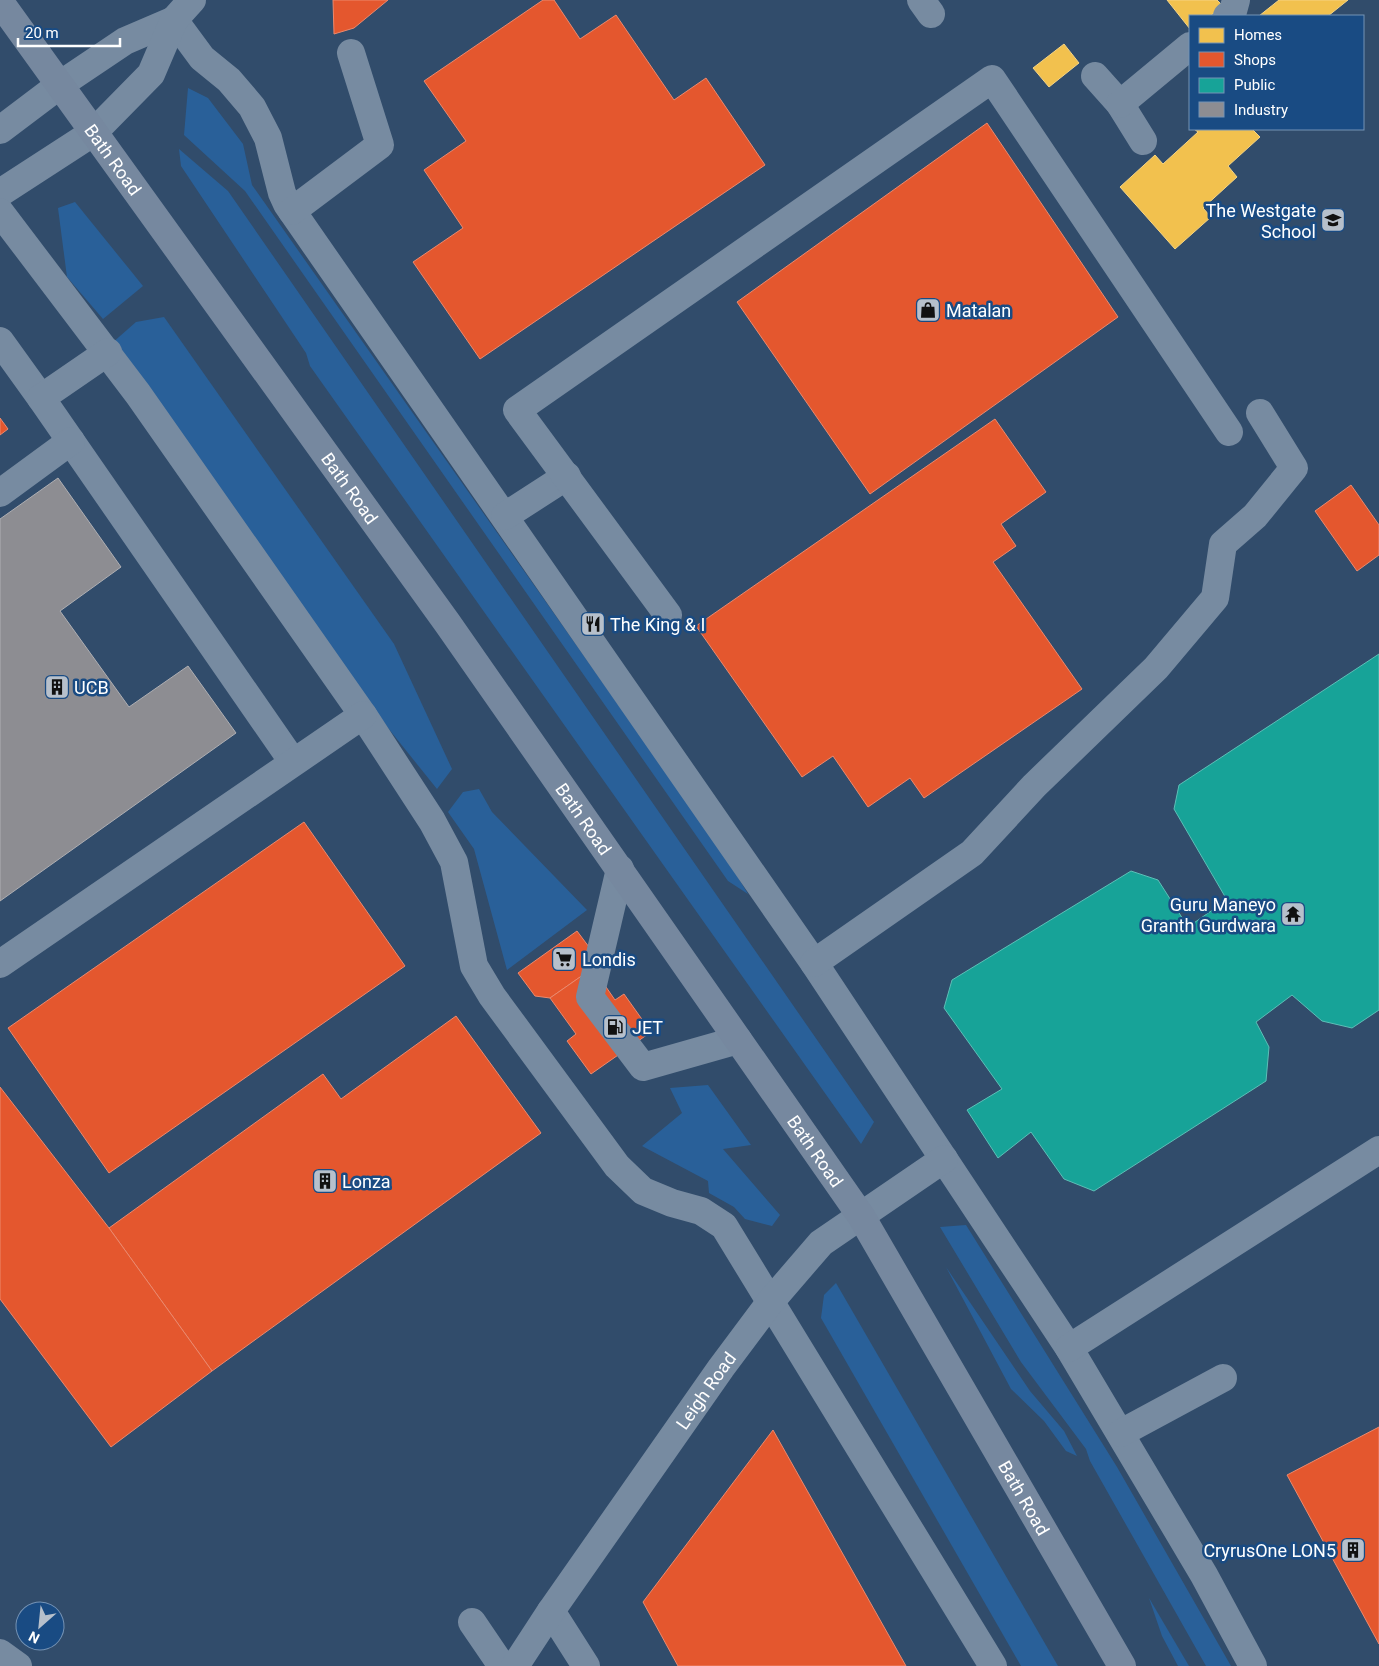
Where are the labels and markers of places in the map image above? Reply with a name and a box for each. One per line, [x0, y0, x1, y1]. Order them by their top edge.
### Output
place label: The Westgate School [1206, 200, 1316, 242]
school or university icon: The Westgate School [1320, 207, 1346, 233]
shop icon: Matalan [915, 297, 941, 323]
place label: Matalan [946, 300, 1011, 321]
restaurant icon: The King & I [580, 611, 606, 637]
place label: The King & I [610, 614, 705, 635]
building icon: UCB [44, 674, 70, 700]
place label: UCB [74, 677, 109, 698]
place label: Guru Maneyo Granth Gurdwara [1141, 894, 1276, 936]
temple icon: Guru Maneyo Granth Gurdwara [1280, 901, 1306, 927]
supermarket icon: Londis [551, 946, 577, 972]
place label: Londis [582, 949, 636, 970]
fuel station icon: JET [602, 1014, 628, 1040]
place label: JET [632, 1017, 663, 1038]
building icon: Lonza [312, 1168, 338, 1194]
place label: Lonza [342, 1171, 391, 1192]
building icon: CryrusOne LON5 [1340, 1537, 1366, 1563]
place label: CryrusOne LON5 [1203, 1540, 1336, 1561]

